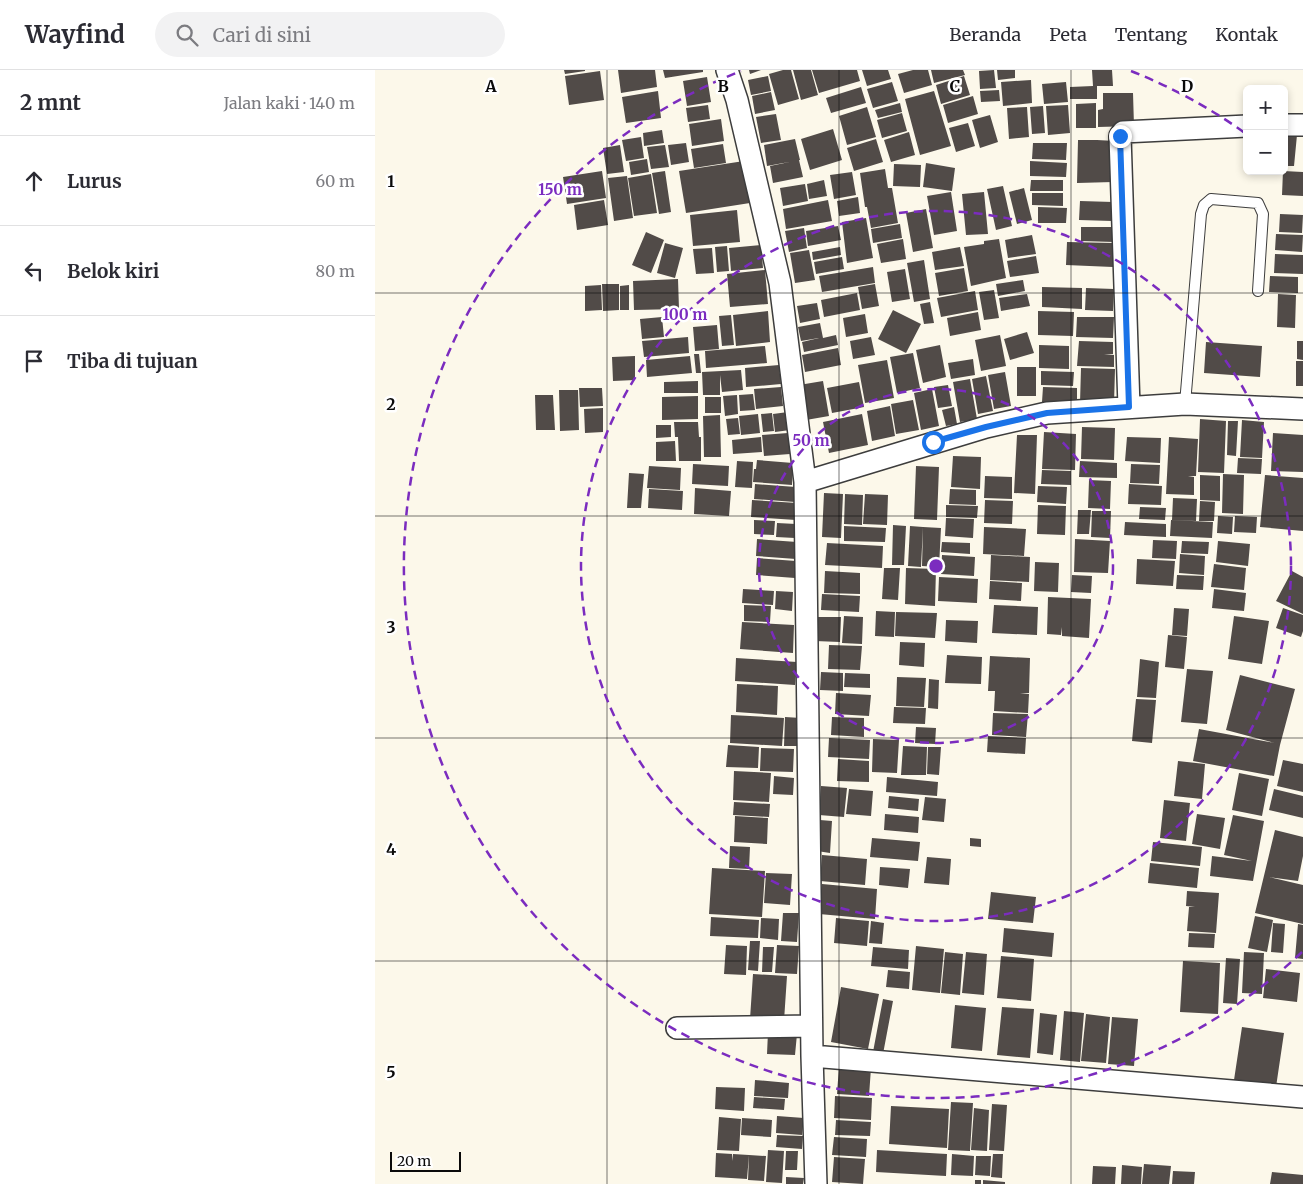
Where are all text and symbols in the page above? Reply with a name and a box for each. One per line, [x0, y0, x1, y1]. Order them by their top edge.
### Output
search box [155, 12, 505, 57]
text: Wayfind [25, 19, 125, 50]
icon: search [173, 21, 201, 49]
text: Cari di sini [213, 23, 311, 47]
text: Beranda [949, 23, 1021, 46]
text: Peta [1049, 23, 1087, 46]
text: Tentang [1115, 23, 1187, 46]
text: Kontak [1215, 23, 1278, 46]
text: A [484, 76, 497, 96]
text: B [717, 76, 729, 96]
text: C [950, 76, 960, 96]
text: D [1181, 76, 1193, 96]
map controls [1243, 85, 1288, 175]
button: + [1243, 85, 1288, 130]
text: 2 mnt [20, 89, 81, 116]
text: Jalan kaki · 140 m [223, 93, 355, 113]
route end [1109, 125, 1132, 148]
button: − [1243, 130, 1288, 175]
icon: ahead [20, 167, 48, 195]
text: Lurus [67, 169, 122, 193]
text: 60 m [315, 171, 355, 191]
text: 1 [387, 171, 395, 191]
text: 150 m [538, 180, 582, 199]
icon: left [20, 257, 48, 285]
text: Belok kiri [67, 259, 159, 283]
text: 80 m [316, 261, 355, 281]
text: 100 m [663, 305, 707, 324]
icon: arrive [20, 347, 48, 375]
text: Tiba di tujuan [67, 349, 198, 373]
text: 2 [386, 394, 396, 414]
text: 50 m [792, 431, 830, 450]
route start [922, 431, 945, 454]
centre of rings [927, 557, 945, 575]
text: 3 [386, 617, 396, 637]
text: 4 [386, 839, 396, 859]
text: 5 [386, 1062, 396, 1082]
scale bar [390, 1149, 461, 1172]
text: 20 m [397, 1152, 431, 1170]

